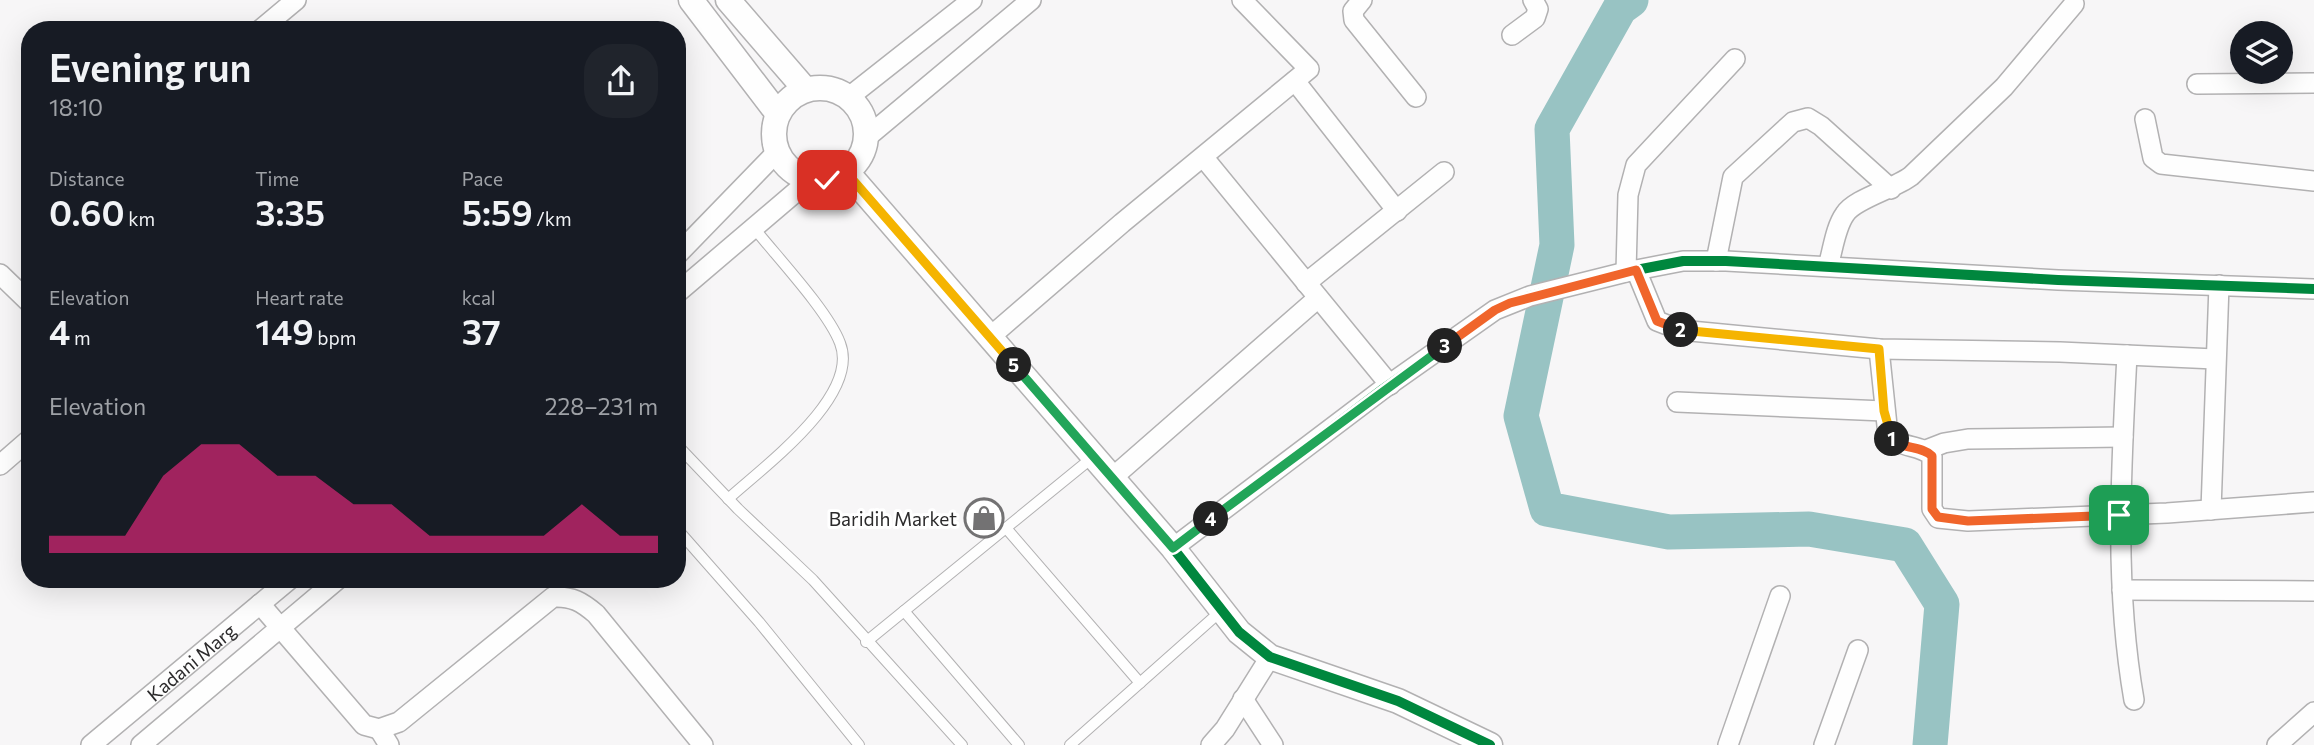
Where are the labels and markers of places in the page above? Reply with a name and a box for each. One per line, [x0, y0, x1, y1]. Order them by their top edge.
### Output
pin [797, 150, 857, 210]
pin: 2 [1664, 312, 1698, 348]
pin: 3 [1428, 328, 1462, 364]
pin: 5 [996, 348, 1032, 382]
pin: 1 [1874, 422, 1910, 457]
pin [2089, 485, 2149, 545]
shop icon: Baridih Market [963, 497, 1005, 539]
pin: 4 [1194, 502, 1228, 536]
place label: Baridih Market [829, 507, 957, 530]

